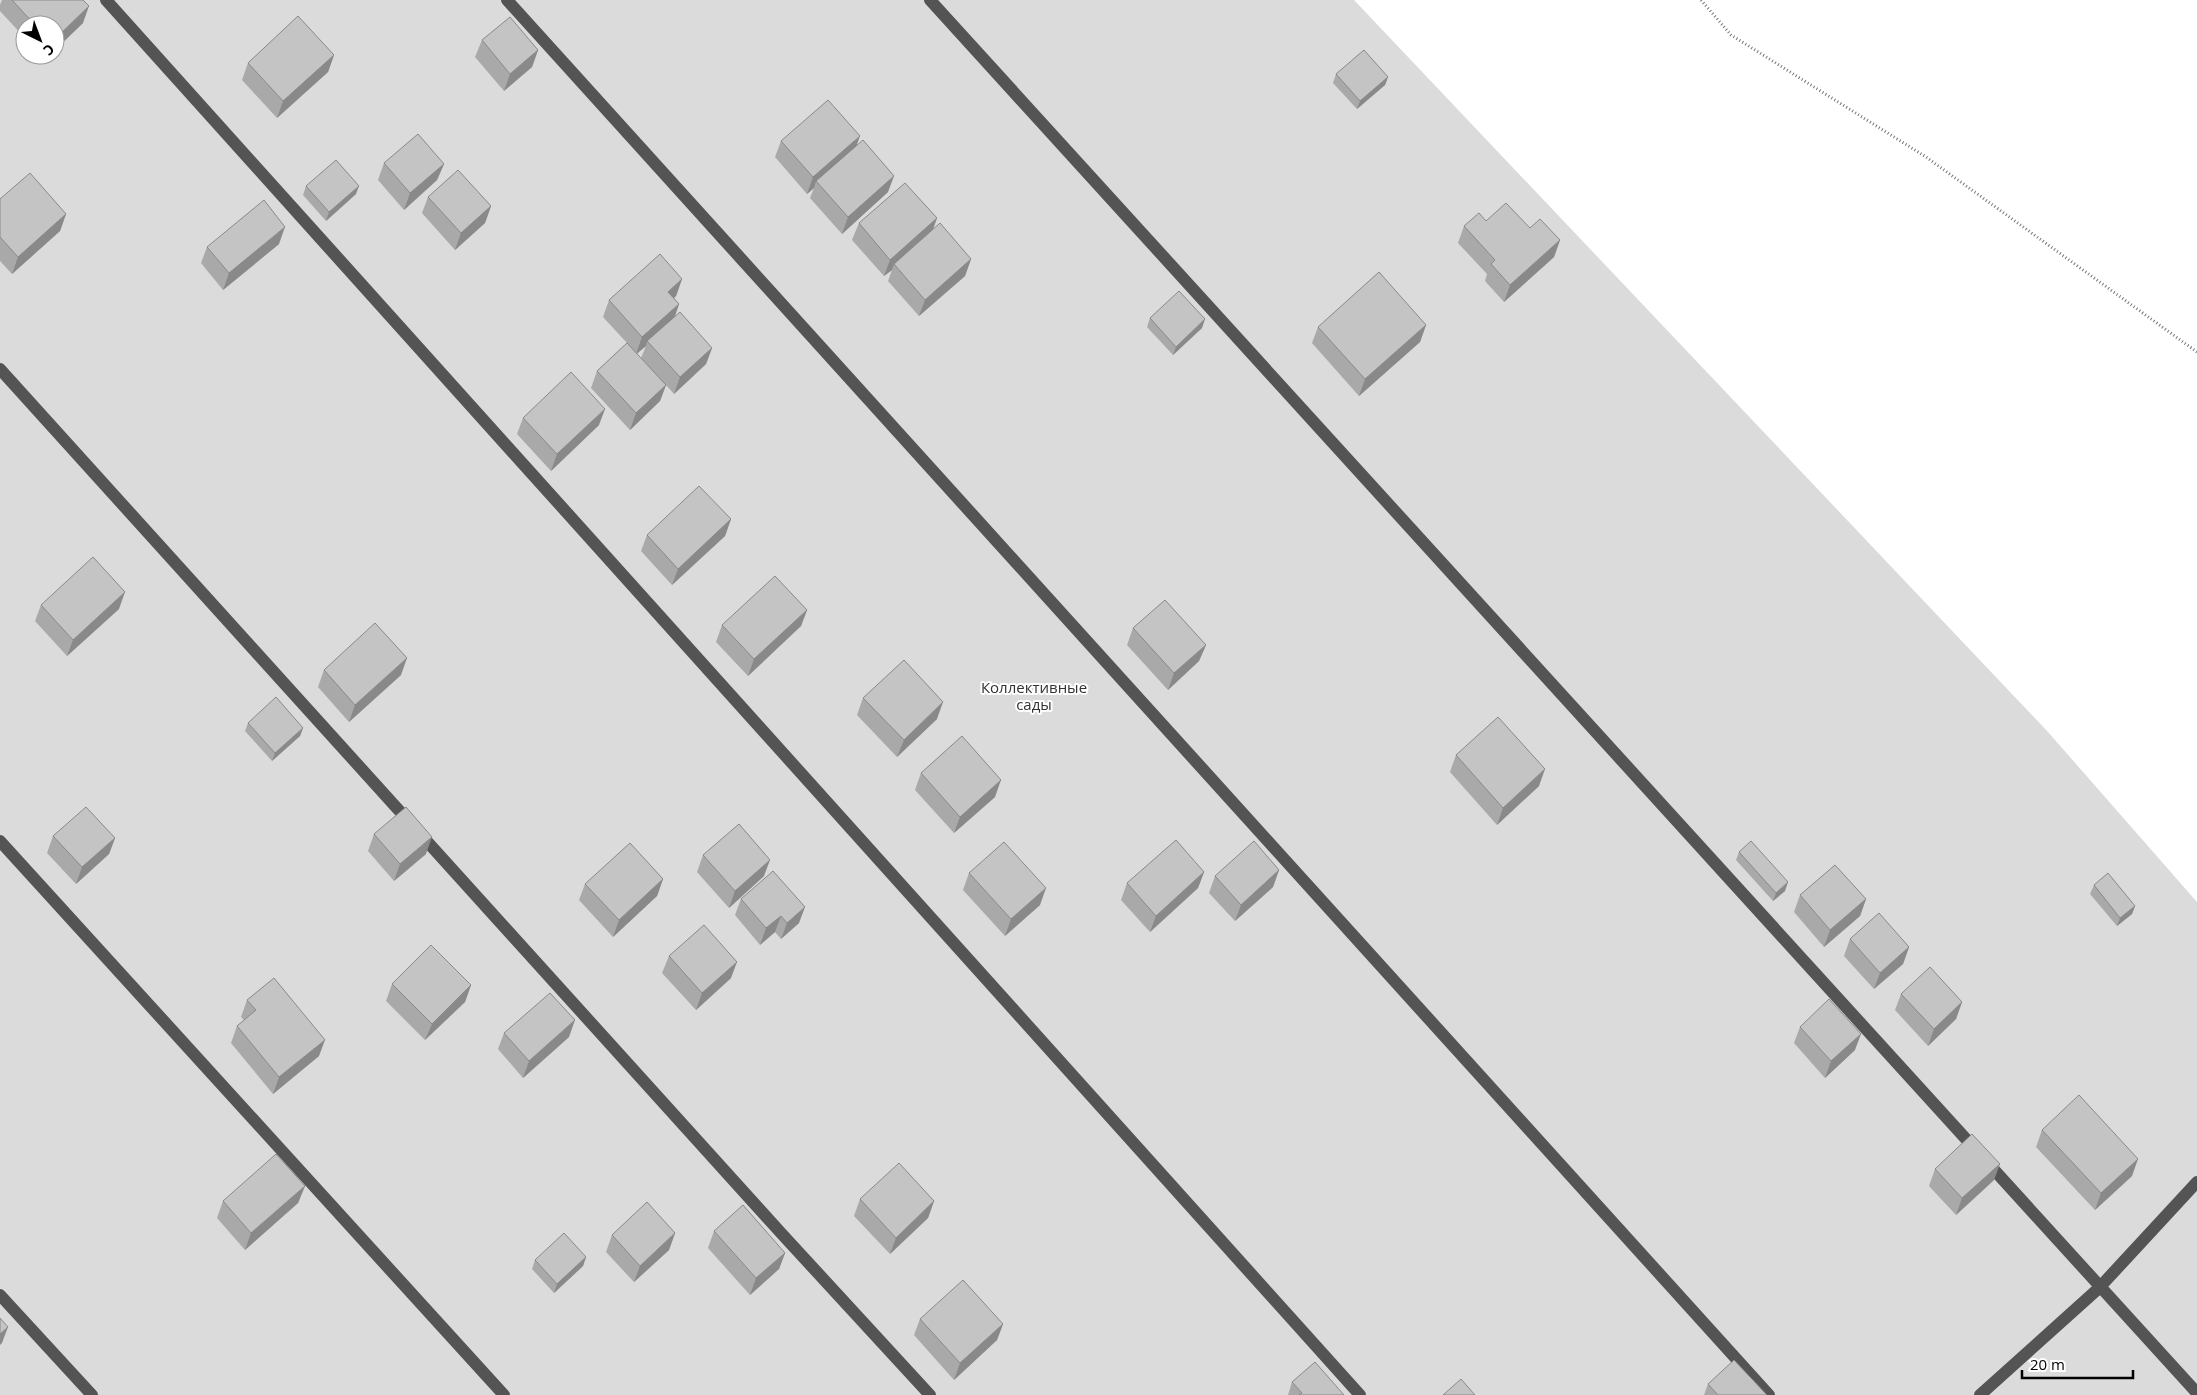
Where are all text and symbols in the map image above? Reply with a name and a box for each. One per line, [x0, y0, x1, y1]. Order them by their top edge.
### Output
north arrow [15, 15, 65, 65]
text: С [39, 40, 59, 60]
park label: Коллективные сады [981, 677, 1087, 714]
scale bar [2022, 1348, 2133, 1380]
text: 20 m [2030, 1354, 2065, 1374]

